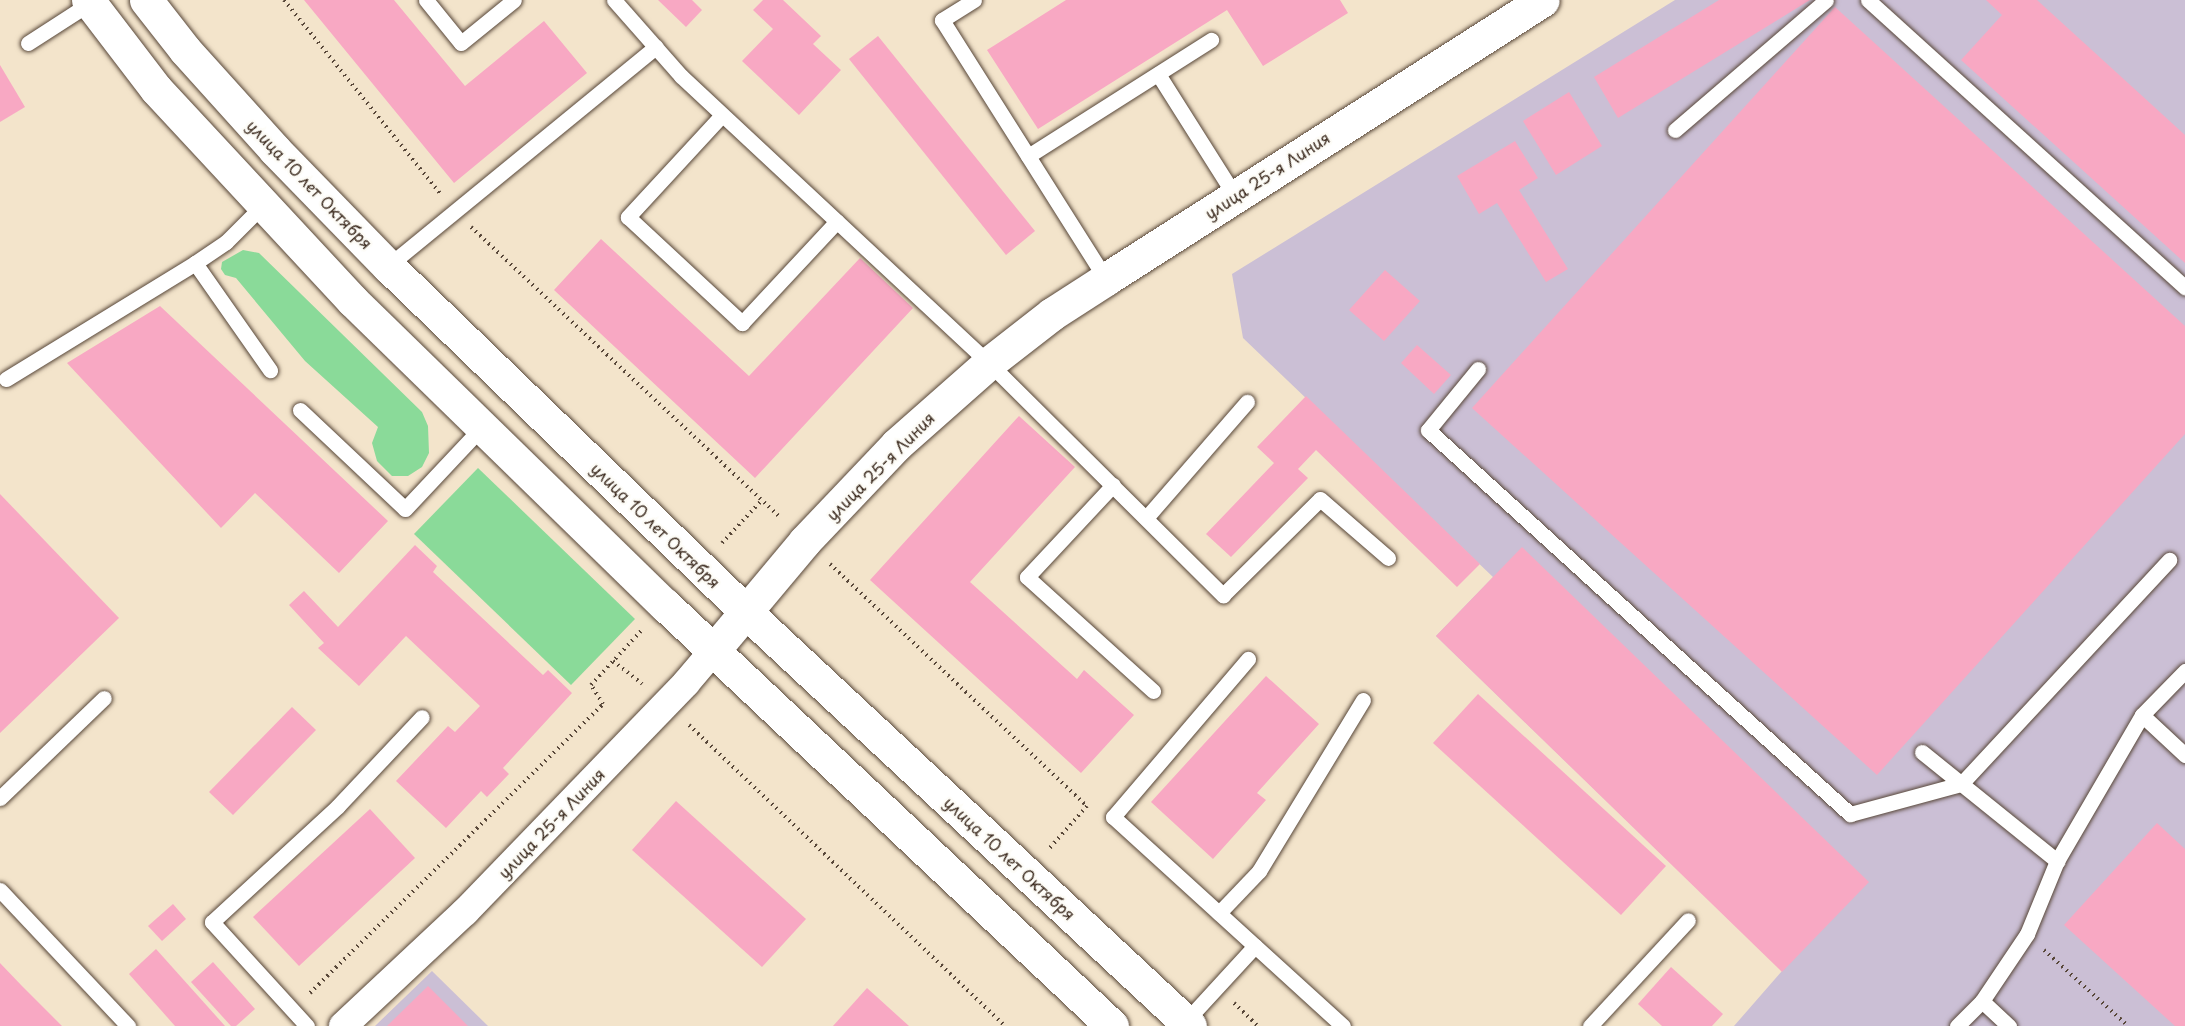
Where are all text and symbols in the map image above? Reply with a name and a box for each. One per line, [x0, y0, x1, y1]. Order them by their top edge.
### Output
street label: улица 10 лет Октября [243, 115, 377, 253]
street label: улица 25-я Линия [1201, 127, 1333, 223]
street label: улица 25-я Линия [822, 408, 938, 524]
street label: улица 10 лет Октября [587, 458, 725, 592]
street label: улица 25-я Линия [494, 764, 608, 882]
street label: улица 10 лет Октября [940, 792, 1080, 924]

